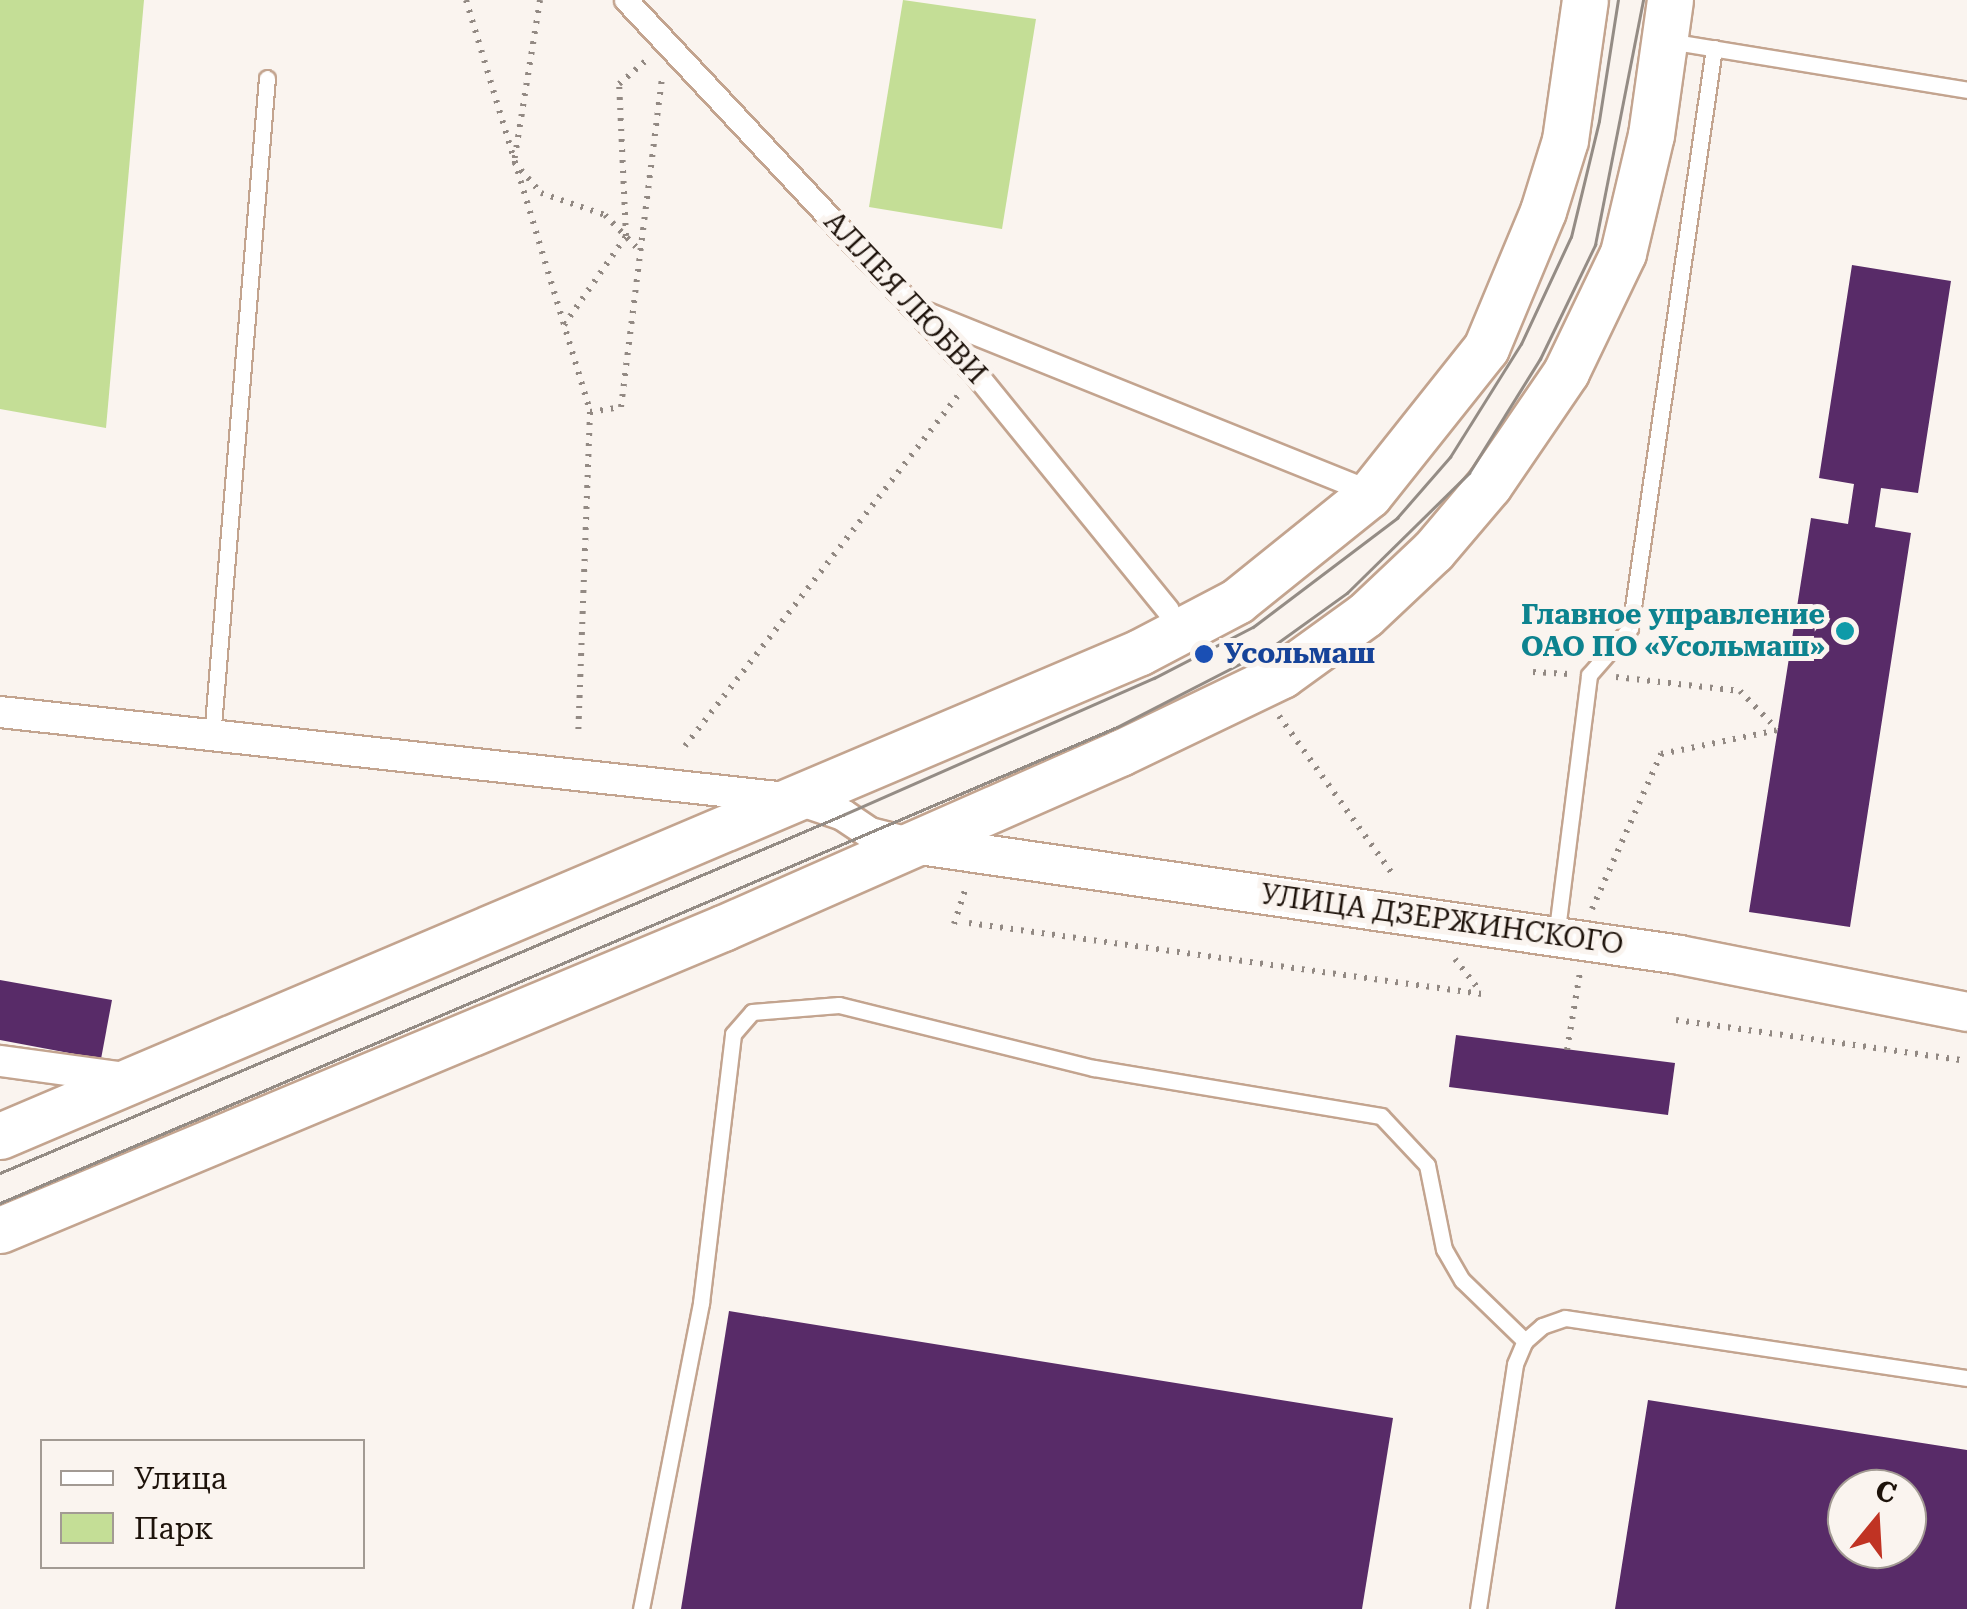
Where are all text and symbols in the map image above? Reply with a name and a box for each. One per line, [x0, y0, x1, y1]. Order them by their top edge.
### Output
street label: АЛЛЕЯ ЛЮБВИ [817, 205, 993, 391]
place label: Главное управление ОАО ПО «Усольмаш» [1521, 598, 1825, 664]
marker: Главное управление ОАО ПО «Усольмаш» [1834, 620, 1856, 642]
place label: Усольмаш [1224, 637, 1375, 671]
marker: Усольмаш [1193, 643, 1215, 665]
street label: УЛИЦА ДЗЕРЖИНСКОГО [1259, 878, 1625, 962]
legend [40, 1439, 365, 1569]
text: Улица [134, 1461, 227, 1496]
north arrow [1827, 1469, 1927, 1569]
text: С [1871, 1473, 1900, 1511]
text: Парк [134, 1511, 213, 1546]

